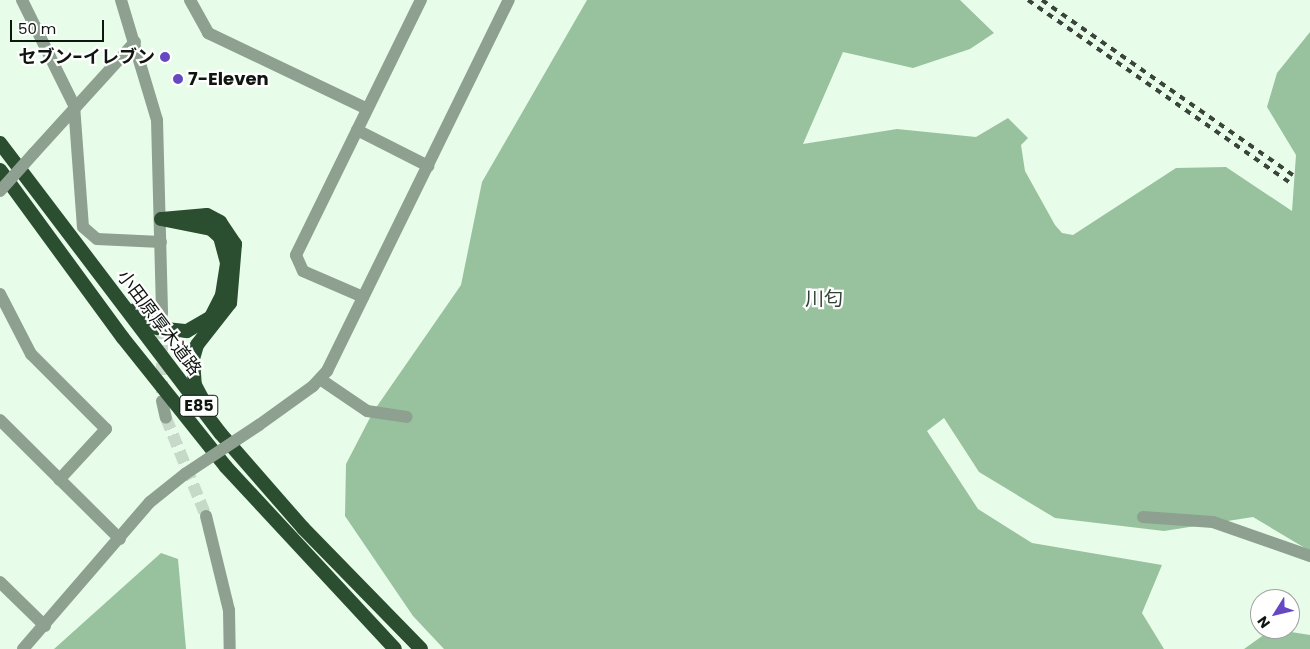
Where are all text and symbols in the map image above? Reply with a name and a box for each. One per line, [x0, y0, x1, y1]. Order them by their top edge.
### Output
scale bar [12, 10, 106, 42]
text: 50 m [18, 18, 56, 39]
place label: セブン-イレブン [19, 46, 155, 68]
marker: セブン-イレブン [159, 51, 171, 63]
place label: 7-Eleven [188, 68, 269, 90]
marker: 7-Eleven [172, 73, 184, 85]
street label: 小田原厚木道路 [112, 266, 206, 380]
district label: 川匂 [805, 288, 843, 310]
road number: E85 [179, 392, 219, 420]
north arrow [1250, 589, 1300, 639]
text: N [1252, 612, 1275, 632]

